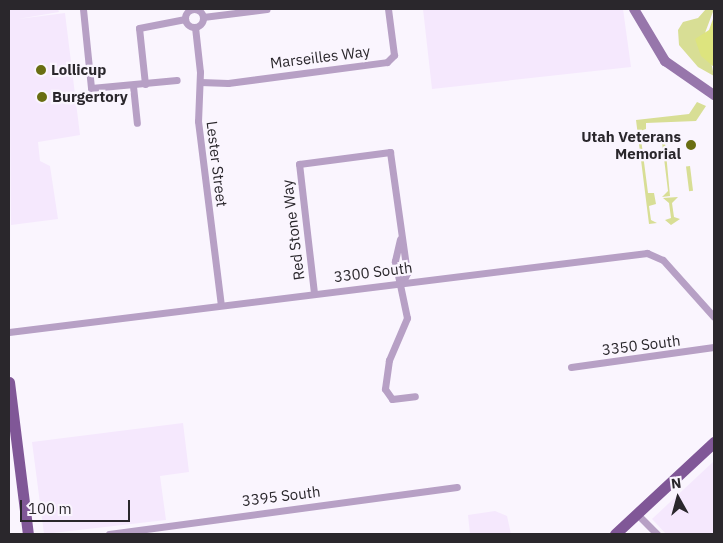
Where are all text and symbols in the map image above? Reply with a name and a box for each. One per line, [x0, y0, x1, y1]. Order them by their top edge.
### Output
street label: Marseilles Way [269, 42, 371, 72]
place label: Lollicup [51, 61, 106, 79]
marker: Lollicup [35, 64, 47, 76]
place label: Burgertory [52, 88, 128, 106]
marker: Burgertory [36, 91, 48, 103]
street label: Lester Street [203, 120, 231, 208]
place label: Utah Veterans Memorial [581, 127, 681, 162]
marker: Utah Veterans Memorial [685, 139, 697, 151]
street label: Red Stone Way [278, 179, 308, 281]
street label: 3300 South [333, 258, 413, 286]
street label: 3350 South [601, 331, 681, 359]
north arrow [653, 473, 703, 523]
text: N [670, 474, 682, 493]
street label: 3395 South [241, 482, 321, 510]
scale bar [22, 490, 132, 522]
text: 100 m [28, 499, 72, 518]

